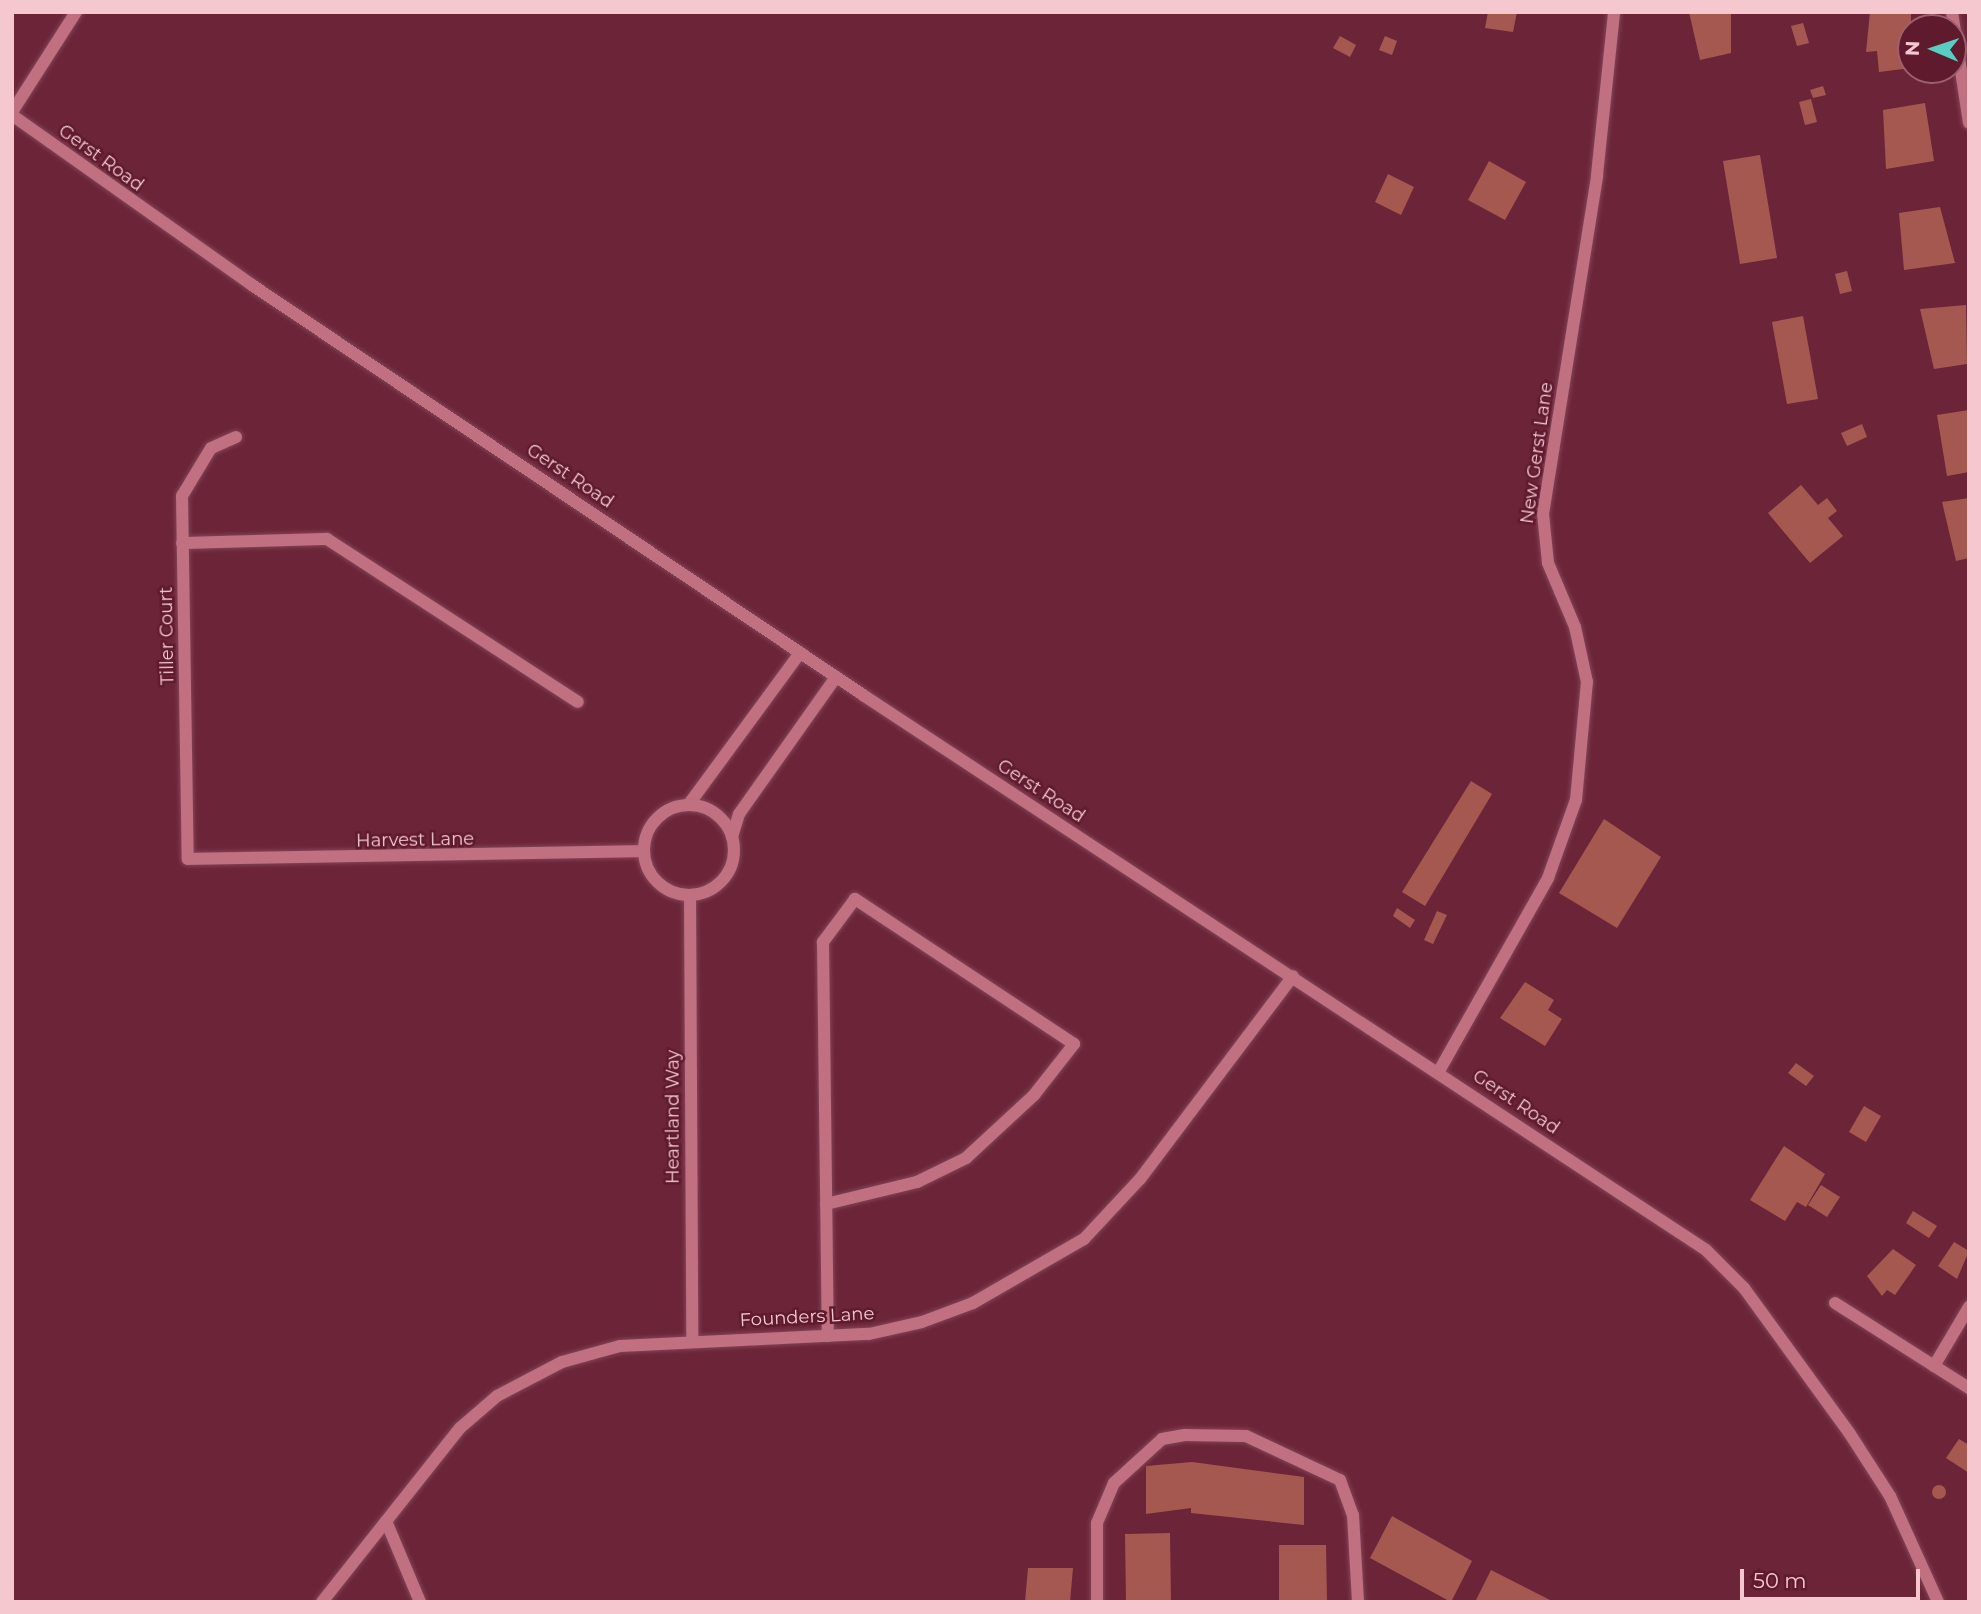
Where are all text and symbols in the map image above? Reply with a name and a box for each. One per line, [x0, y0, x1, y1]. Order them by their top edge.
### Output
north arrow [1897, 14, 1967, 84]
text: N [1901, 40, 1924, 56]
street label: Gerst Road [54, 120, 148, 196]
street label: New Gerst Lane [1516, 381, 1558, 525]
street label: Gerst Road [523, 439, 617, 513]
street label: Tiller Court [155, 587, 179, 685]
street label: Gerst Road [993, 755, 1089, 827]
street label: Harvest Lane [356, 828, 474, 852]
street label: Heartland Way [662, 1050, 684, 1184]
street label: Gerst Road [1469, 1065, 1563, 1139]
street label: Founders Lane [739, 1303, 875, 1331]
scale bar [1743, 1554, 1923, 1598]
text: 50 m [1753, 1568, 1807, 1593]

